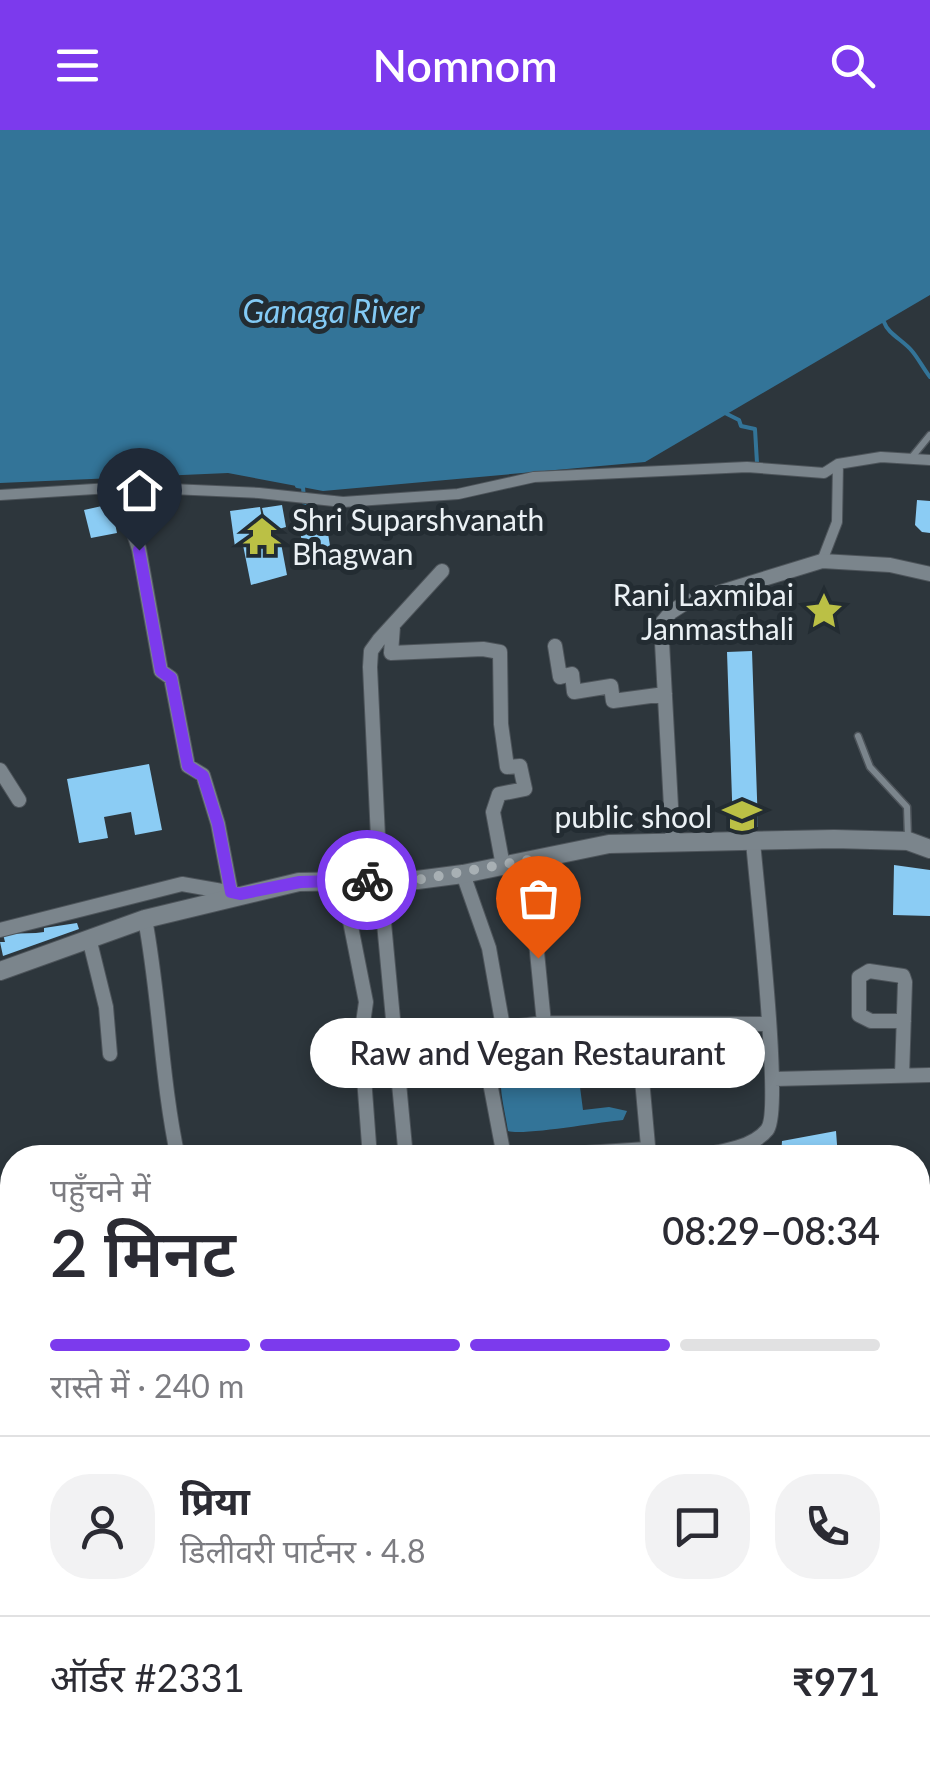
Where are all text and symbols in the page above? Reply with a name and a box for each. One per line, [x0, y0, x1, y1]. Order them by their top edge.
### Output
icon: menu [50, 38, 105, 93]
text: Nomnom [372, 38, 558, 92]
icon: search [825, 38, 880, 93]
water label: Ganaga River [242, 291, 421, 330]
pin [97, 448, 182, 551]
icon: home [112, 463, 167, 518]
place label: Shri Suparshvanath Bhagwan [292, 501, 544, 571]
temple icon: Shri Suparshvanath Bhagwan [241, 515, 283, 557]
place label: Rani Laxmibai Janmasthali [613, 576, 794, 646]
place icon: Rani Laxmibai Janmasthali [803, 590, 845, 632]
school or university icon: public shool [721, 795, 763, 837]
place label: public shool [555, 798, 712, 834]
courier [317, 830, 417, 930]
icon: bike [340, 853, 395, 908]
pin [496, 856, 581, 959]
icon: bag [511, 871, 566, 926]
callout: Raw and Vegan Restaurant [310, 1018, 766, 1088]
text: Raw and Vegan Restaurant [350, 1033, 725, 1072]
text: पहुँचने में [50, 1170, 151, 1209]
text: 08:29–08:34 [662, 1207, 880, 1253]
text: 2 मिनट [50, 1213, 236, 1291]
text: रास्ते में · 240 m [50, 1366, 244, 1405]
button: person [50, 1474, 155, 1579]
button: chat [645, 1474, 750, 1579]
button: phone [775, 1474, 880, 1579]
text: प्रिया [180, 1477, 250, 1523]
text: डिलीवरी पार्टनर · 4.8 [180, 1531, 426, 1570]
text: ऑर्डर #2331 [50, 1654, 245, 1700]
text: ₹971 [792, 1658, 880, 1704]

